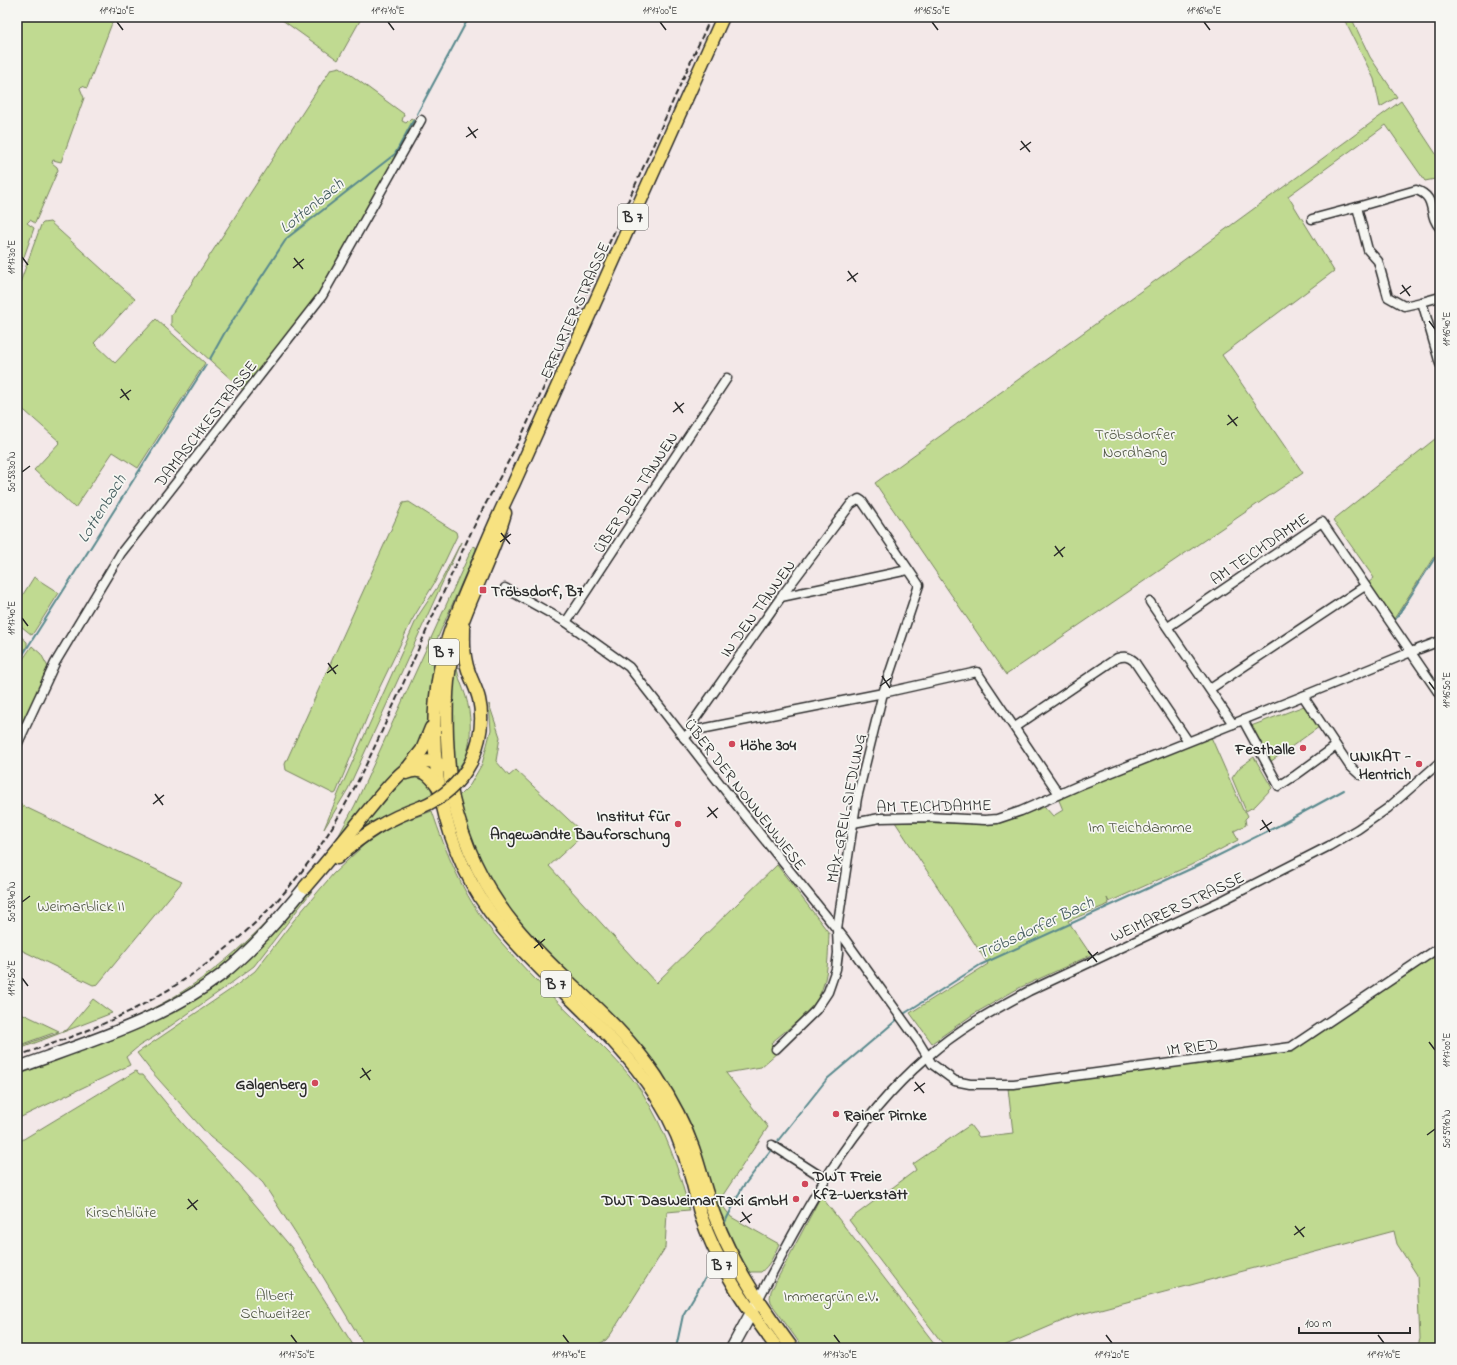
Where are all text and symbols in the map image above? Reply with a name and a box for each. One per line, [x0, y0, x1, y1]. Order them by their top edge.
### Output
text: 11°17'20"E [99, 4, 135, 19]
text: 11°17'10"E [371, 4, 405, 19]
text: 11°17'00"E [643, 4, 677, 19]
text: 11°16'50"E [914, 4, 950, 19]
text: 11°16'40"E [1187, 4, 1221, 19]
water label: Lottenbach [274, 172, 350, 240]
road number: B 7 [618, 204, 648, 230]
street label: ERFURTER STRASSE [535, 238, 617, 383]
text: 11°17'30"E [5, 240, 20, 274]
text: 11°16'40"E [1440, 312, 1455, 346]
street label: DAMASCHKESTRASSE [149, 356, 264, 494]
park label: Tröbsdorfer Nordhang [1095, 423, 1175, 465]
street label: ÜBER DEN TANNEN [588, 428, 685, 559]
text: 50°58'30"N [5, 451, 20, 492]
water label: Lottenbach [71, 469, 134, 548]
street label: AM TEICHDAMME [1206, 508, 1314, 592]
street label: IN DEN TANNEN [715, 555, 802, 663]
place label: Tröbsdorf, B7 [491, 580, 584, 604]
marker: Tröbsdorf, B7 [478, 585, 488, 595]
text: 11°17'40"E [5, 601, 20, 635]
road number: B 7 [429, 639, 459, 665]
text: 11°16'50"E [1440, 672, 1455, 708]
street label: ÜBER DER NONNENWIESE [677, 714, 811, 876]
street label: MAX-GREIL-SIEDLUNG [821, 732, 873, 885]
place label: Höhe 304 [740, 734, 796, 758]
place label: Festhalle [1234, 738, 1296, 762]
marker: Höhe 304 [727, 739, 737, 749]
marker: Festhalle [1298, 743, 1308, 753]
place label: UNIKAT - Hentrich [1350, 745, 1411, 787]
marker: UNIKAT - Hentrich [1414, 759, 1424, 769]
street label: AM TEICHDAMME [876, 794, 992, 820]
place label: Institut für Angewandte Bauforschung [490, 805, 671, 848]
park label: Im Teichdamme [1088, 816, 1193, 840]
marker: Institut für Angewandte Bauforschung [673, 819, 683, 829]
street label: WEIMARER STRASSE [1107, 866, 1249, 949]
text: 50°58'40"N [5, 881, 20, 922]
water label: Tröbsdorfer Bach [973, 890, 1099, 966]
park label: Weimarblick II [37, 895, 125, 919]
text: 11°17'50"E [5, 960, 20, 996]
road number: B 7 [541, 971, 571, 997]
street label: IM RIED [1165, 1033, 1219, 1063]
text: 11°17'00"E [1440, 1033, 1455, 1067]
place label: Galgenberg [236, 1073, 307, 1098]
marker: Galgenberg [310, 1078, 320, 1088]
place label: Rainer Pirnke [843, 1104, 927, 1128]
marker: Rainer Pirnke [831, 1109, 841, 1119]
text: 50°59'10"N [1440, 1109, 1455, 1149]
place label: DWT Freie KfZ-Werkstatt [812, 1165, 908, 1207]
marker: DWT Freie KfZ-Werkstatt [800, 1179, 810, 1189]
place label: DWT DasWeimarTaxi GmbH [601, 1189, 788, 1213]
marker: DWT DasWeimarTaxi GmbH [791, 1194, 801, 1204]
park label: Kirschblüte [86, 1201, 157, 1225]
road number: B 7 [707, 1252, 737, 1278]
park label: Albert Schweitzer [240, 1284, 310, 1326]
park label: Immergrün e.V. [783, 1285, 879, 1309]
scale bar [1299, 1309, 1410, 1335]
text: 100 m [1305, 1315, 1332, 1333]
text: 11°17'50"E [279, 1348, 315, 1363]
text: 11°17'40"E [552, 1348, 586, 1363]
text: 11°17'30"E [823, 1348, 857, 1363]
text: 11°17'20"E [1094, 1348, 1130, 1363]
text: 11°17'10"E [1367, 1348, 1401, 1363]

